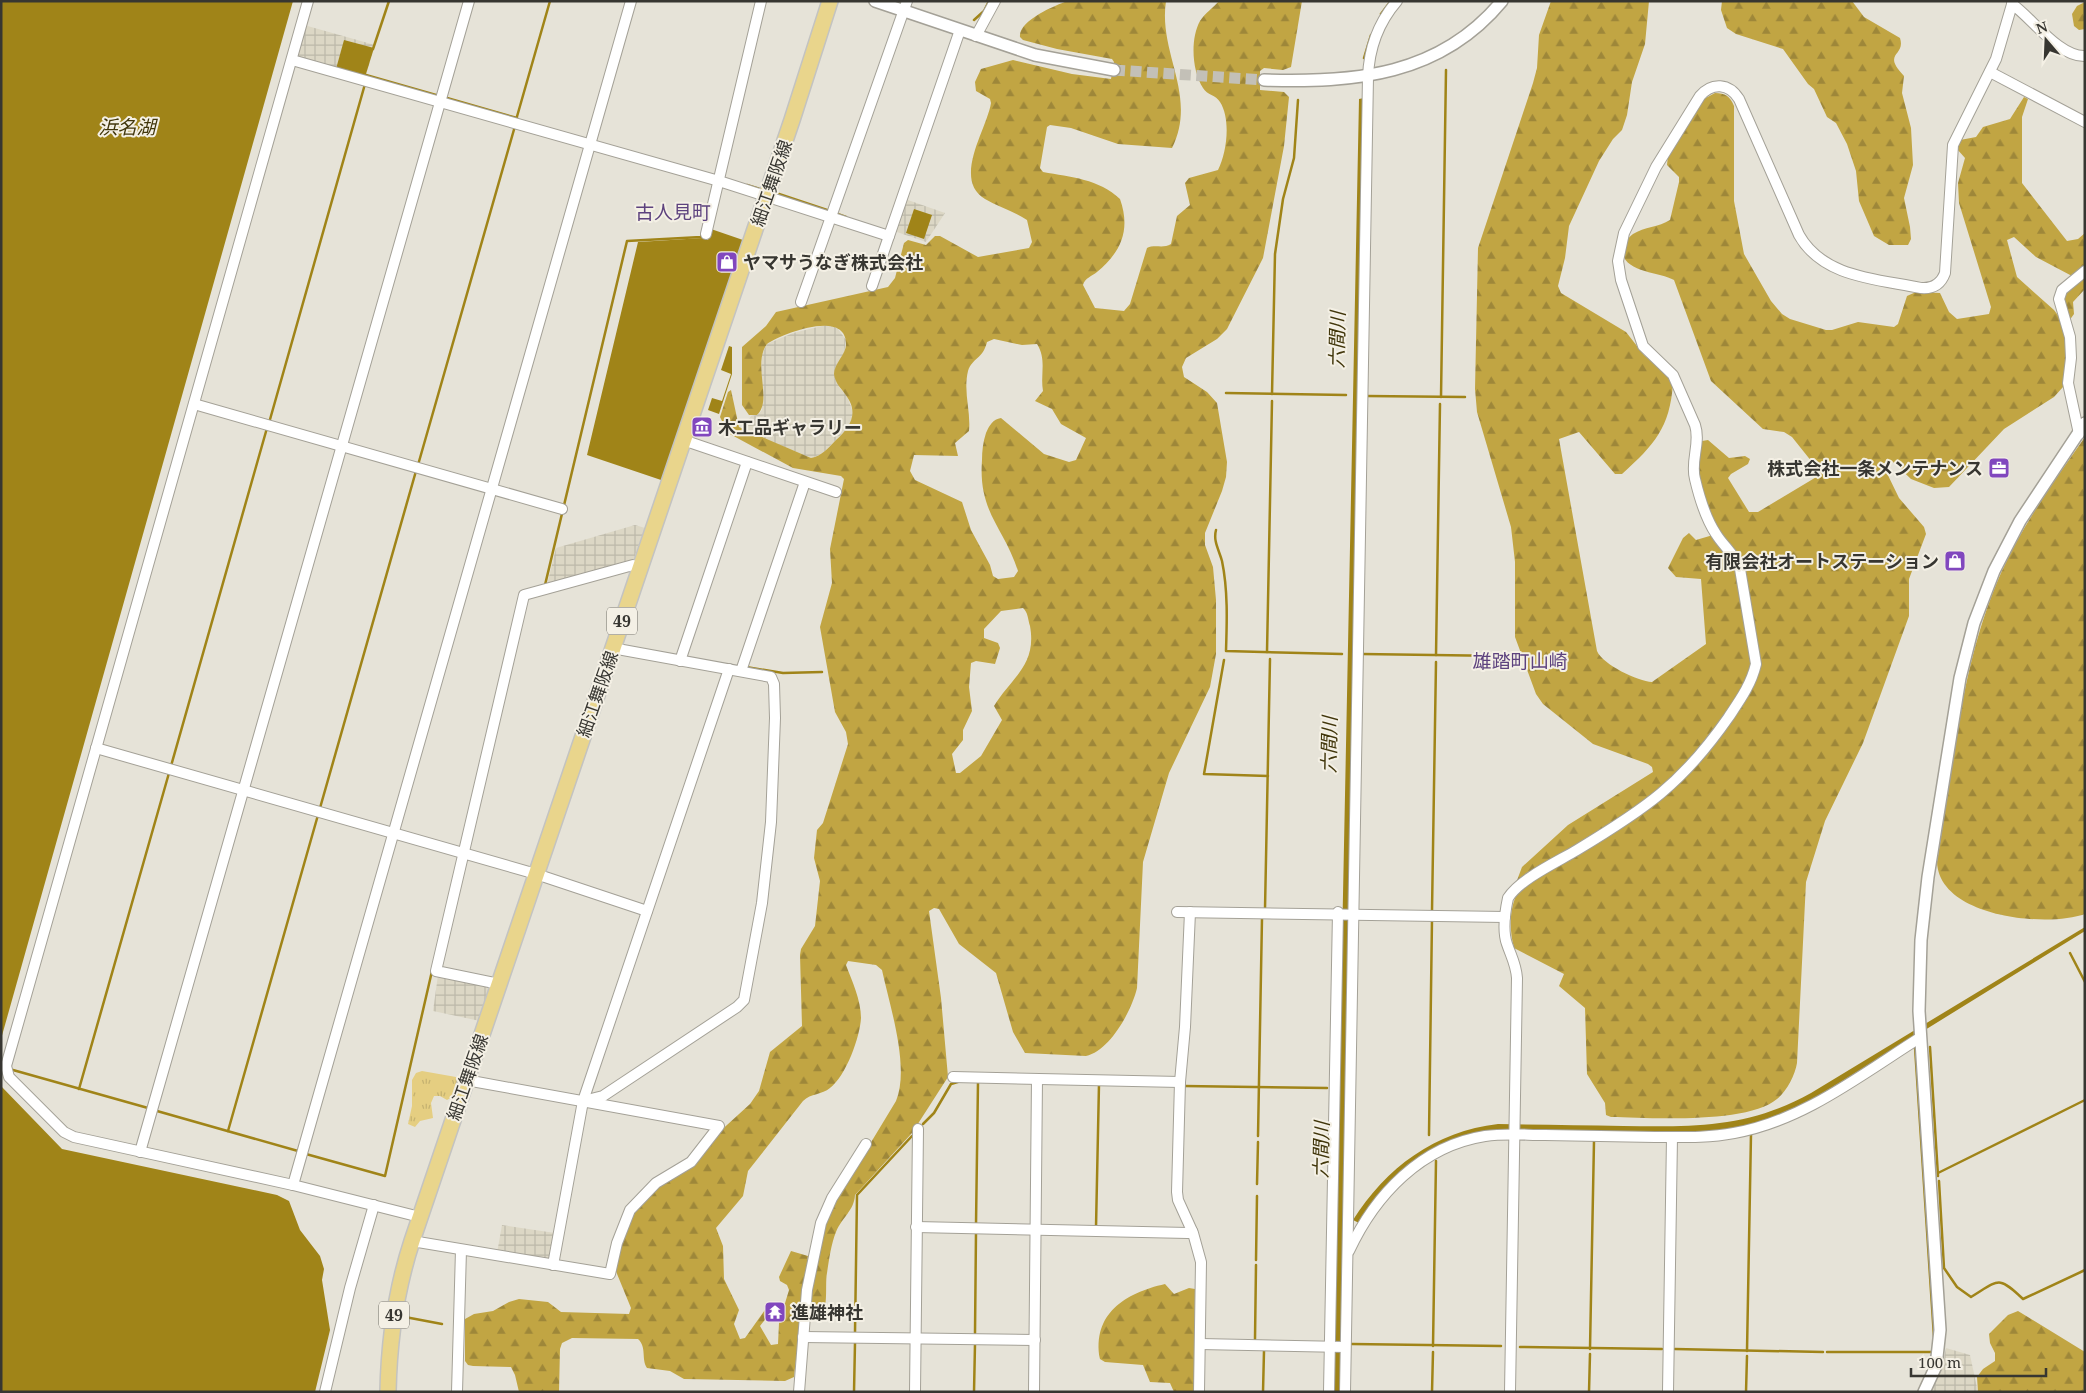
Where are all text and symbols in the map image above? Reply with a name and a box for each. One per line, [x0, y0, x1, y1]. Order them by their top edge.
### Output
north arrow [2021, 15, 2071, 65]
text: N [2033, 16, 2050, 38]
water label: 浜名湖 [98, 114, 158, 140]
street label: 細江舞阪線 [745, 137, 797, 229]
district label: 古人見町 [635, 199, 711, 225]
shop icon: ヤマサうなぎ株式会社 [715, 250, 739, 274]
place label: ヤマサうなぎ株式会社 [743, 250, 923, 274]
water label: 六間川 [1324, 309, 1351, 369]
museum icon: 木工品ギャラリー [690, 415, 714, 439]
place label: 木工品ギャラリー [718, 415, 862, 439]
place label: 株式会社一条メンテナンス [1767, 456, 1983, 480]
office icon: 株式会社一条メンテナンス [1987, 456, 2011, 480]
place label: 有限会社オートステーション [1705, 549, 1939, 573]
shop icon: 有限会社オートステーション [1943, 549, 1967, 573]
road number: 49 [607, 608, 637, 634]
street label: 細江舞阪線 [571, 648, 623, 740]
district label: 雄踏町山崎 [1472, 648, 1568, 674]
water label: 六間川 [1316, 714, 1343, 774]
street label: 細江舞阪線 [441, 1031, 493, 1123]
water label: 六間川 [1308, 1119, 1335, 1179]
temple icon: 進雄神社 [763, 1300, 787, 1324]
place label: 進雄神社 [791, 1300, 863, 1324]
road number: 49 [379, 1302, 409, 1328]
scale bar [1911, 1346, 2046, 1378]
text: 100 m [1918, 1352, 1961, 1372]

